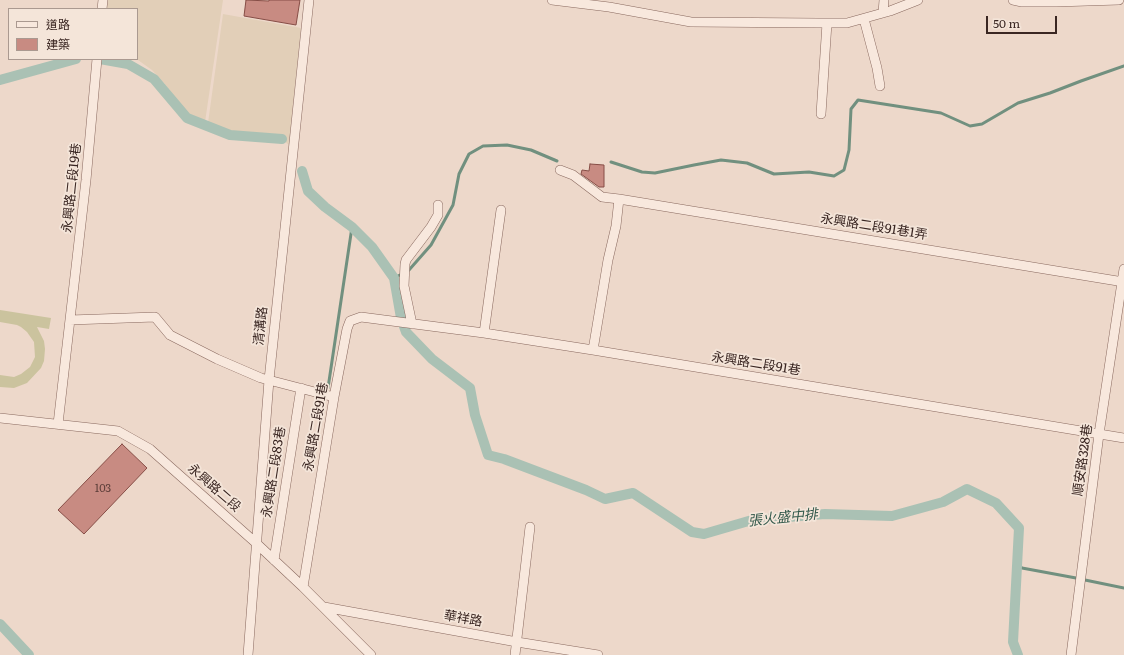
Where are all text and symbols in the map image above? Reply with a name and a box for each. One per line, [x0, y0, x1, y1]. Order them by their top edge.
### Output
legend [8, 8, 138, 60]
scale bar [988, 8, 1059, 34]
text: 50 m [993, 14, 1020, 32]
text: 道路 [46, 15, 70, 33]
text: 建築 [46, 35, 70, 53]
street label: 永興路二段19巷 [60, 142, 84, 234]
street label: 永興路二段91巷1弄 [819, 211, 929, 243]
street label: 清溝路 [251, 306, 271, 346]
street label: 永興路二段91巷 [710, 349, 802, 379]
street label: 永興路二段91巷 [300, 381, 332, 473]
street label: 順安路328巷 [1070, 423, 1096, 497]
street label: 永興路二段83巷 [259, 425, 289, 519]
street label: 永興路二段 [184, 461, 244, 515]
house number: 103 [95, 482, 111, 496]
water label: 張火盛中排 [747, 506, 819, 530]
street label: 華祥路 [442, 608, 484, 630]

